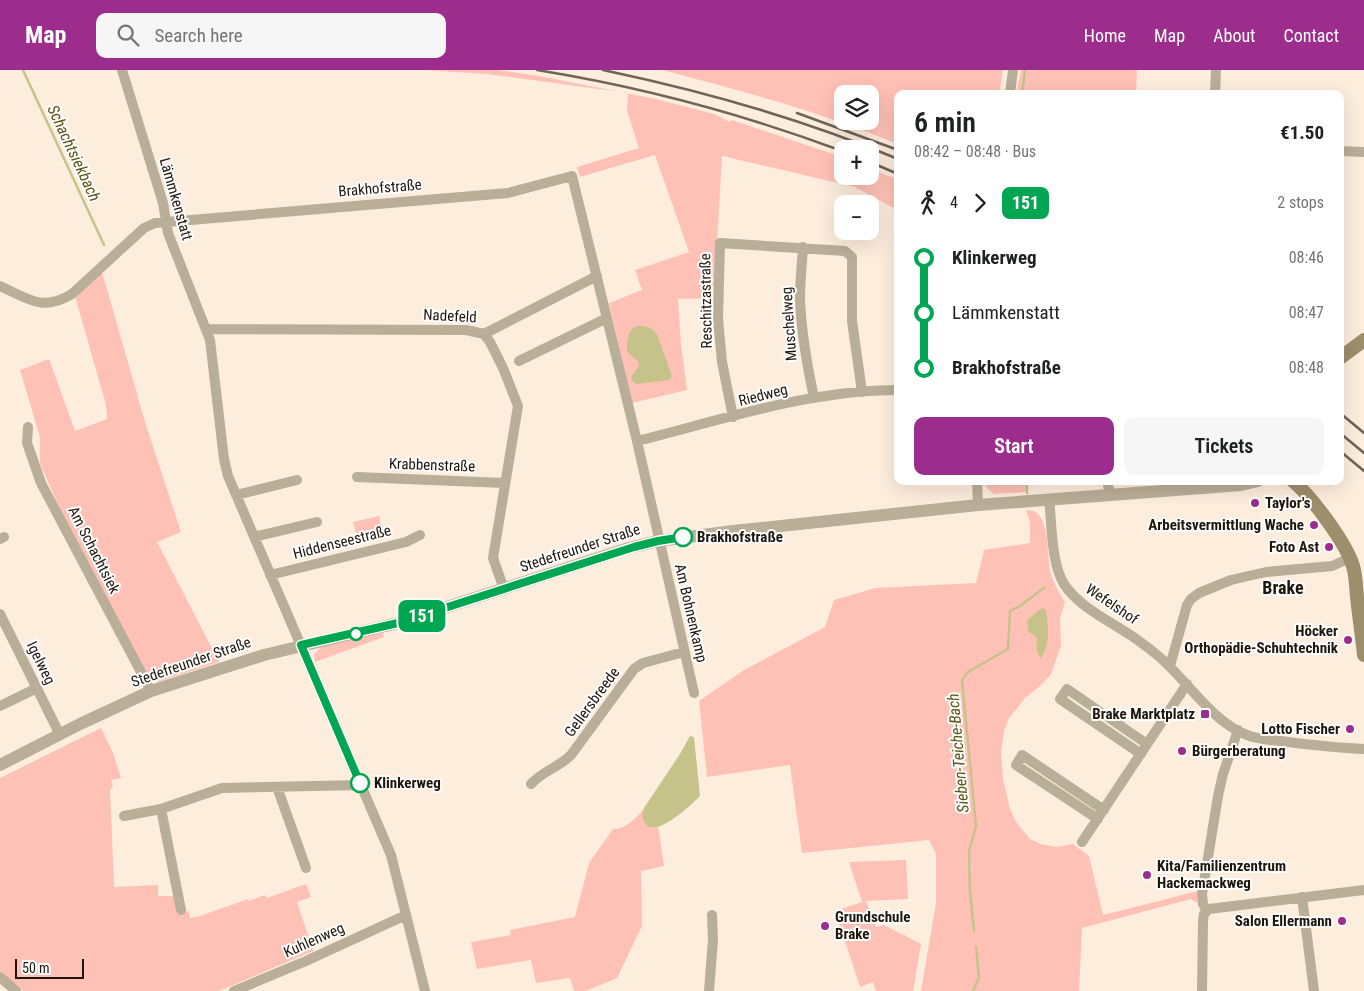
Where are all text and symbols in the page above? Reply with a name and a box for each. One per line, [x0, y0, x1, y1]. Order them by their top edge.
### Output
search box [96, 13, 446, 58]
text: Map [25, 21, 66, 49]
icon: search [114, 21, 142, 49]
text: Search here [154, 24, 243, 47]
text: Home [1084, 25, 1126, 46]
text: Map [1154, 25, 1185, 46]
text: About [1213, 25, 1255, 46]
text: Contact [1283, 25, 1339, 46]
map controls [834, 85, 879, 240]
button: layers [834, 85, 879, 130]
water label: Schachtsiekbach [43, 102, 105, 204]
text: 6 min [914, 106, 976, 139]
text: €1.50 [1280, 121, 1324, 144]
button: + [834, 140, 879, 185]
text: 08:42 – 08:48 · Bus [914, 142, 1036, 161]
street label: Lämmkenstatt [156, 156, 196, 242]
street label: Brakhofstraße [338, 175, 422, 201]
icon: walk [914, 189, 942, 217]
icon: forward [966, 189, 994, 217]
text: 151 [1012, 192, 1039, 213]
text: 4 [950, 193, 958, 212]
text: 2 stops [1277, 193, 1324, 212]
button: − [834, 195, 879, 240]
text: Klinkerweg [952, 246, 1037, 269]
text: 08:46 [1289, 248, 1324, 267]
street label: Reschitzastraße [696, 253, 716, 349]
street label: Muschelweg [777, 286, 801, 362]
text: Lämmkenstatt [952, 301, 1060, 324]
text: 08:47 [1289, 303, 1324, 322]
street label: Nadefeld [423, 306, 477, 326]
text: Brakhofstraße [952, 356, 1061, 379]
text: 08:48 [1289, 358, 1324, 377]
street label: Riedweg [737, 380, 789, 410]
button: Start [914, 417, 1114, 475]
button: Tickets [1124, 417, 1324, 475]
street label: Krabbenstraße [389, 454, 475, 476]
place label: Taylor's [1265, 494, 1311, 512]
marker: Taylor's [1249, 497, 1261, 509]
street label: Am Schachtsiek [64, 503, 124, 597]
place label: Arbeitsvermittlung Wache [1148, 516, 1304, 534]
marker: Arbeitsvermittlung Wache [1308, 519, 1320, 531]
street label: Stedefreunder Straße [518, 520, 642, 576]
street label: Hiddenseestraße [291, 521, 393, 563]
marker: Brakhofstraße [673, 527, 693, 547]
place label: Brakhofstraße [697, 528, 783, 546]
place label: Foto Ast [1269, 538, 1319, 556]
marker: Foto Ast [1323, 541, 1335, 553]
street label: Am Bohnenkamp [671, 562, 711, 664]
district label: Brake [1262, 577, 1304, 598]
street label: Wefelshof [1082, 580, 1142, 628]
line badge: 151 [393, 600, 451, 632]
text: 151 [408, 605, 436, 626]
place label: Höcker Orthopädie-Schuhtechnik [1184, 622, 1339, 657]
unlabelled marker [349, 627, 363, 641]
street label: Stedefreunder Straße [129, 633, 253, 691]
marker: Höcker Orthopädie-Schuhtechnik [1342, 634, 1354, 646]
street label: Igelweg [23, 638, 59, 688]
street label: Gellersbreede [561, 664, 623, 740]
water label: Sieben-Teiche-Bach [943, 693, 973, 813]
place label: Brake Marktplatz [1092, 705, 1195, 723]
marker: Brake Marktplatz [1199, 708, 1211, 720]
place label: Lotto Fischer [1261, 720, 1340, 738]
marker: Lotto Fischer [1344, 723, 1356, 735]
place label: Bürgerberatung [1192, 742, 1286, 760]
marker: Bürgerberatung [1176, 745, 1188, 757]
marker: Klinkerweg [350, 773, 370, 793]
place label: Klinkerweg [374, 774, 441, 792]
place label: Kita/Familienzentrum Hackemackweg [1157, 857, 1286, 892]
marker: Kita/Familienzentrum Hackemackweg [1141, 869, 1153, 881]
place label: Grundschule Brake [835, 908, 910, 943]
place label: Salon Ellermann [1235, 912, 1332, 930]
marker: Salon Ellermann [1336, 915, 1348, 927]
street label: Kuhlenweg [281, 919, 347, 961]
marker: Grundschule Brake [819, 920, 831, 932]
scale bar [15, 956, 84, 979]
text: 50 m [22, 960, 50, 976]

